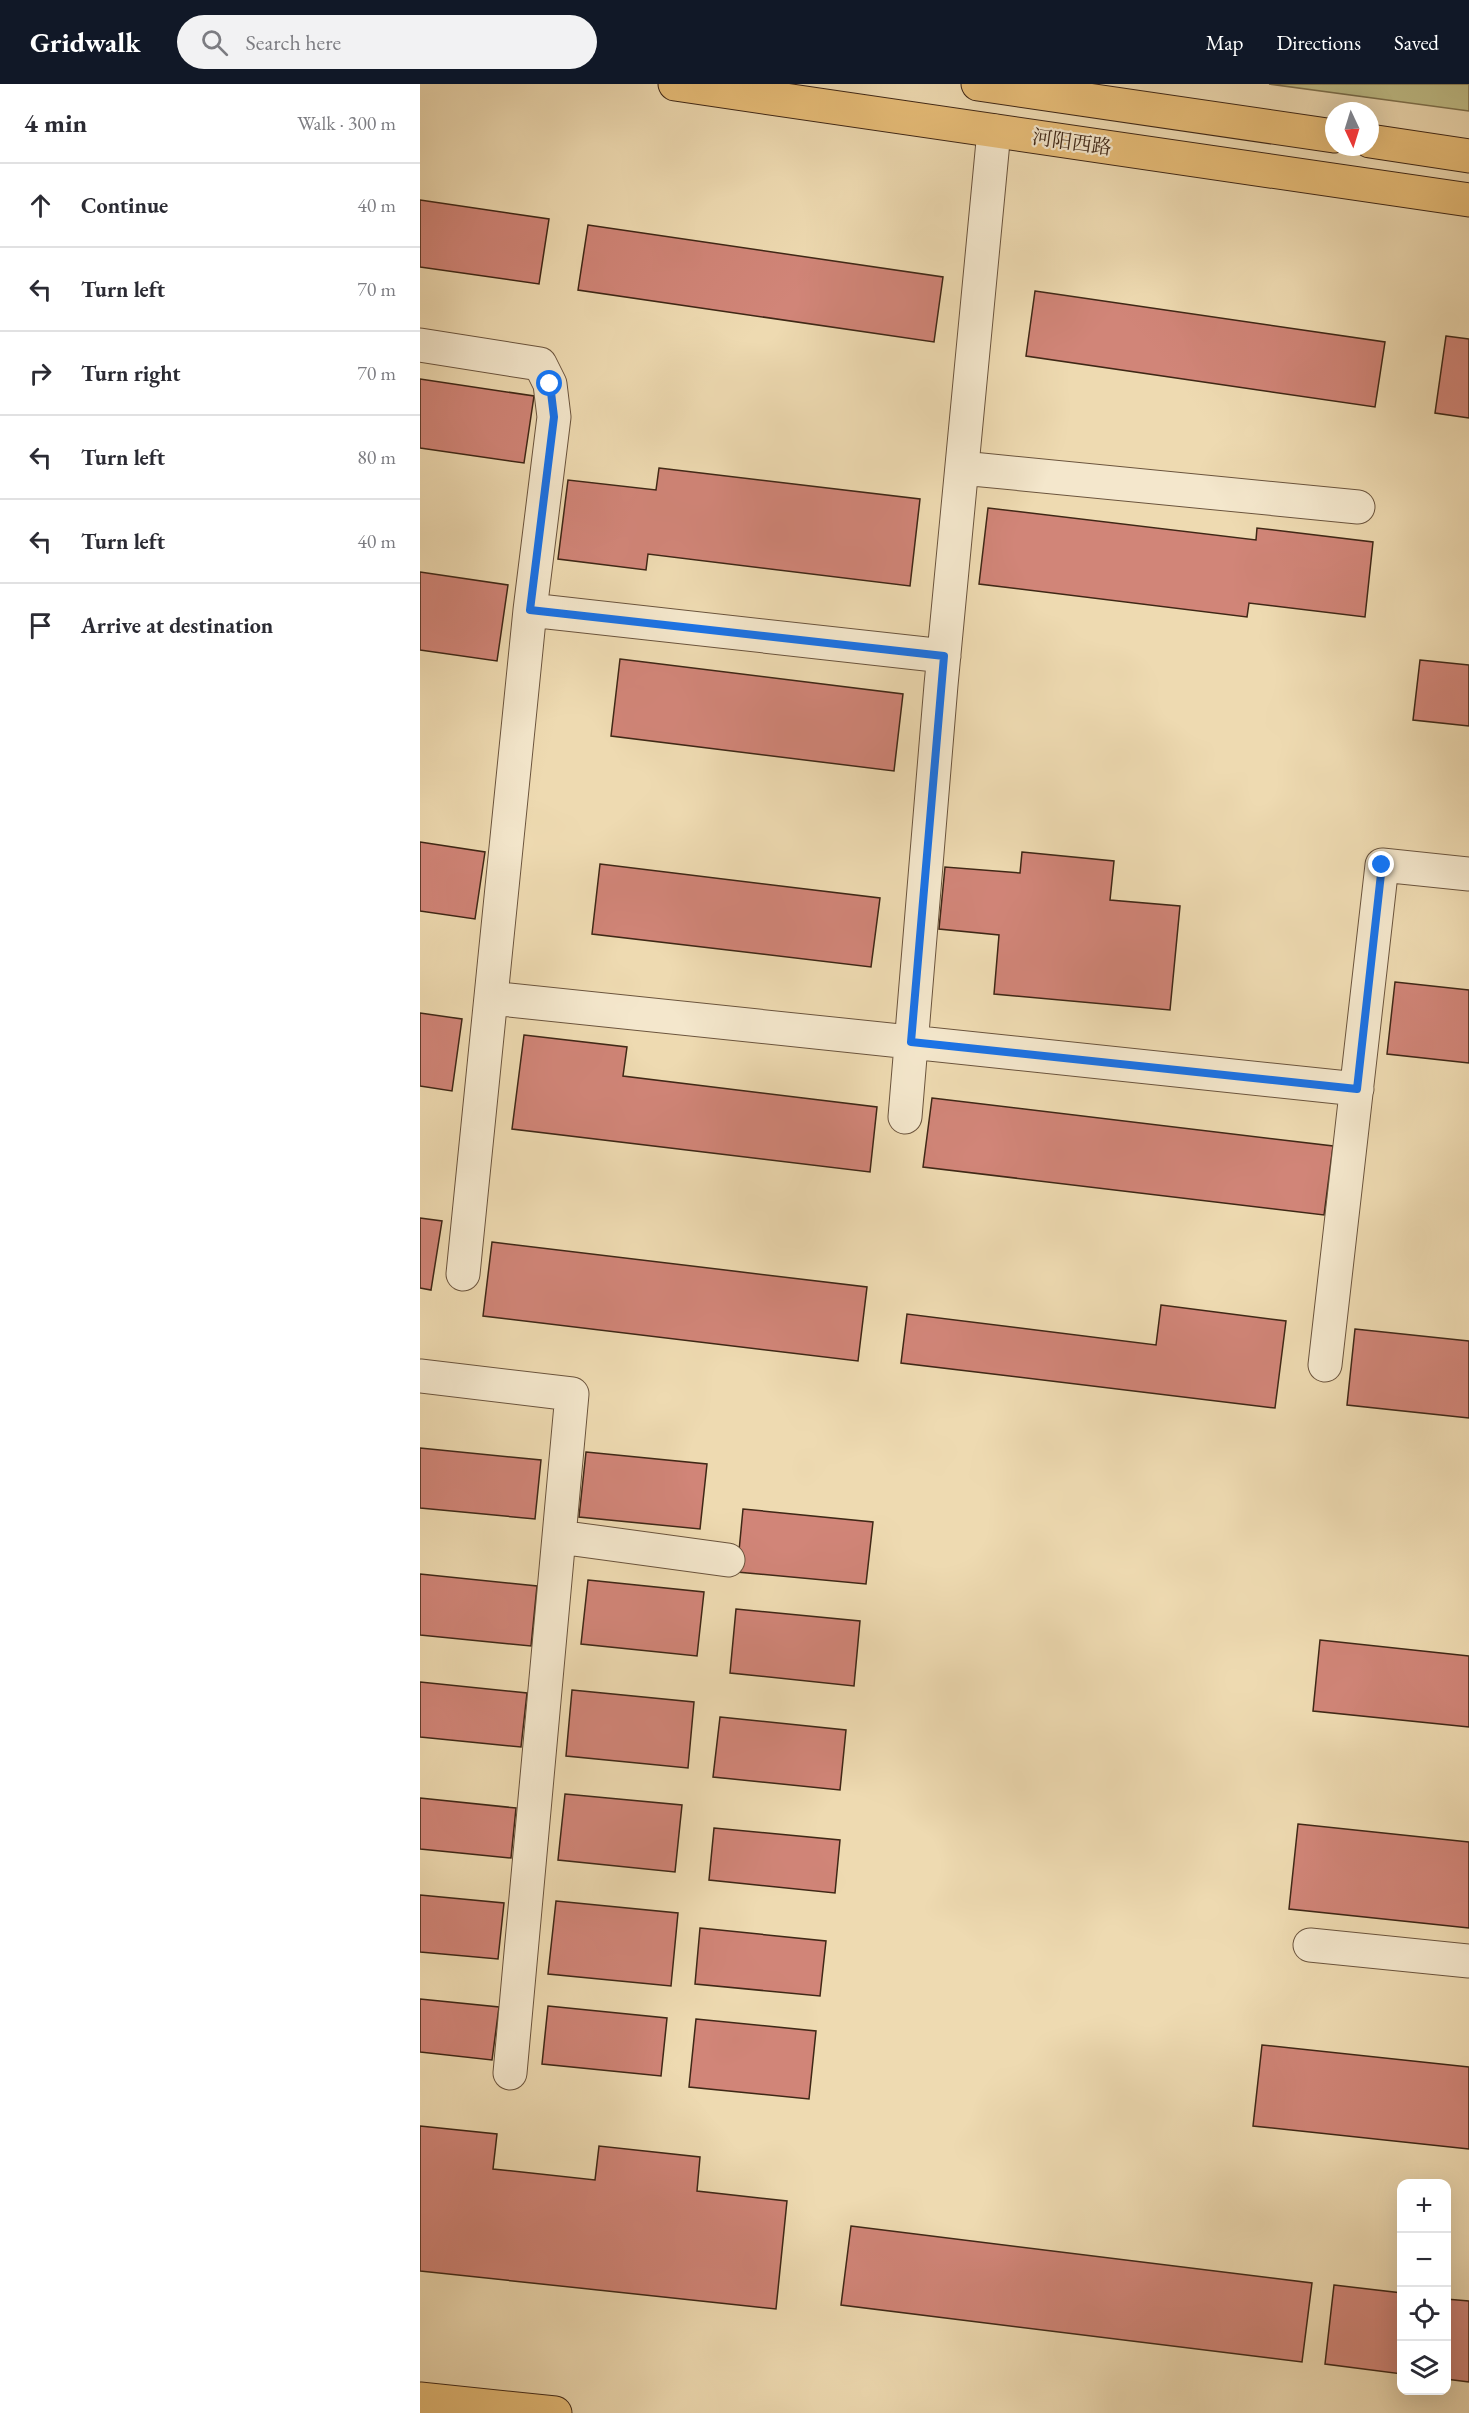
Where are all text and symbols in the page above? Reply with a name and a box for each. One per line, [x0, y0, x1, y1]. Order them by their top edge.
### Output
search box [177, 15, 597, 69]
text: Gridwalk [30, 24, 141, 60]
icon: search [198, 26, 231, 59]
text: Search here [246, 28, 341, 57]
text: Map [1206, 29, 1243, 56]
text: Directions [1276, 29, 1361, 56]
text: Saved [1394, 29, 1439, 56]
north arrow [1325, 102, 1379, 156]
text: 4 min [24, 106, 87, 140]
text: Walk · 300 m [297, 110, 396, 136]
street label: 河阳西路 [1031, 124, 1113, 160]
icon: ahead [24, 189, 57, 222]
text: Continue [81, 191, 168, 220]
text: 40 m [357, 192, 396, 218]
icon: left [24, 273, 57, 306]
text: Turn left [81, 275, 165, 304]
text: 70 m [357, 276, 396, 302]
icon: right [24, 357, 57, 390]
text: Turn right [81, 359, 180, 388]
text: 70 m [357, 360, 396, 386]
route start [536, 370, 562, 396]
icon: left [24, 441, 57, 474]
text: Turn left [81, 443, 165, 472]
text: 80 m [357, 444, 396, 470]
icon: left [24, 525, 57, 558]
text: Turn left [81, 527, 165, 556]
text: 40 m [357, 528, 396, 554]
icon: arrive [24, 609, 57, 642]
text: Arrive at destination [81, 611, 273, 640]
route end [1368, 851, 1394, 877]
map controls [1397, 2179, 1451, 2395]
button: + [1397, 2179, 1451, 2233]
button: − [1397, 2233, 1451, 2287]
button: locate [1397, 2287, 1451, 2341]
button: layers [1397, 2341, 1451, 2395]

